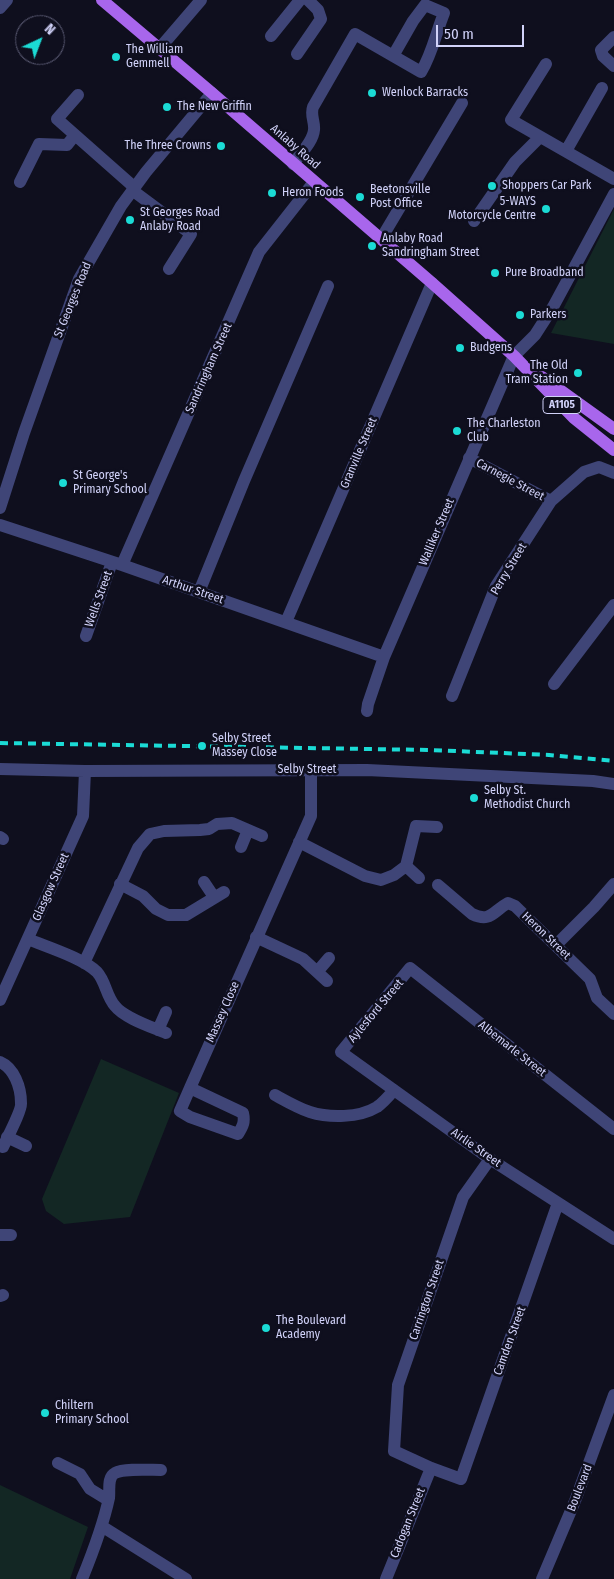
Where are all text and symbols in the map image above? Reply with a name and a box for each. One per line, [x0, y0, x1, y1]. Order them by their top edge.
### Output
north arrow [15, 15, 65, 65]
scale bar [439, 15, 526, 47]
text: N [41, 20, 59, 38]
text: 50 m [444, 25, 474, 43]
place label: The William Gemmell [126, 43, 183, 71]
marker: The William Gemmell [110, 51, 122, 63]
place label: Wenlock Barracks [382, 86, 468, 100]
marker: Wenlock Barracks [366, 87, 378, 99]
place label: The New Griffin [177, 100, 252, 114]
marker: The New Griffin [161, 101, 173, 113]
street label: Anlaby Road [267, 122, 323, 172]
place label: The Three Crowns [125, 139, 211, 153]
marker: The Three Crowns [215, 140, 227, 152]
place label: Shoppers Car Park [502, 179, 591, 193]
marker: Shoppers Car Park [486, 180, 498, 192]
place label: Beetonsville Post Office [370, 183, 430, 211]
place label: Heron Foods [282, 186, 344, 200]
marker: Heron Foods [266, 187, 278, 199]
marker: Beetonsville Post Office [354, 191, 366, 203]
place label: 5-WAYS Motorcycle Centre [448, 195, 536, 223]
marker: 5-WAYS Motorcycle Centre [540, 203, 552, 215]
place label: St Georges Road Anlaby Road [140, 206, 220, 234]
marker: St Georges Road Anlaby Road [124, 214, 136, 226]
place label: Anlaby Road Sandringham Street [382, 232, 480, 260]
marker: Anlaby Road Sandringham Street [366, 240, 378, 252]
street label: St Georges Road [51, 260, 95, 340]
place label: Pure Broadband [505, 266, 584, 280]
marker: Pure Broadband [489, 267, 501, 279]
place label: Parkers [530, 308, 566, 322]
marker: Parkers [514, 309, 526, 321]
street label: Sandringham Street [183, 321, 235, 415]
place label: Budgens [470, 341, 512, 355]
marker: Budgens [454, 342, 466, 354]
place label: The Old Tram Station [506, 359, 568, 387]
marker: The Old Tram Station [572, 367, 584, 379]
road number: A1105 [543, 396, 581, 414]
street label: Granville Street [338, 415, 380, 491]
place label: The Charleston Club [467, 417, 541, 445]
marker: The Charleston Club [451, 425, 463, 437]
street label: Carnegie Street [473, 456, 547, 504]
place label: St George's Primary School [73, 469, 147, 497]
marker: St George's Primary School [57, 477, 69, 489]
street label: Walliker Street [416, 496, 458, 568]
street label: Perry Street [488, 540, 530, 598]
street label: Wells Street [82, 569, 116, 629]
street label: Arthur Street [161, 573, 225, 607]
place label: Selby Street Massey Close [212, 732, 277, 760]
marker: Selby Street Massey Close [196, 740, 208, 752]
street label: Selby Street [277, 763, 337, 777]
place label: Selby St. Methodist Church [484, 784, 570, 812]
marker: Selby St. Methodist Church [468, 792, 480, 804]
street label: Glasgow Street [30, 851, 72, 923]
street label: Heron Street [519, 909, 573, 963]
street label: Aylesford Street [345, 976, 407, 1046]
street label: Massey Close [203, 979, 243, 1045]
street label: Albemarle Street [475, 1018, 549, 1080]
street label: Airlie Street [448, 1125, 504, 1171]
street label: Carrington Street [407, 1258, 447, 1342]
street label: Camden Street [491, 1305, 529, 1377]
place label: The Boulevard Academy [276, 1314, 346, 1342]
marker: The Boulevard Academy [260, 1322, 272, 1334]
place label: Chiltern Primary School [55, 1399, 129, 1427]
marker: Chiltern Primary School [39, 1407, 51, 1419]
street label: Boulevard [564, 1462, 596, 1514]
street label: Cadogan Street [387, 1486, 429, 1560]

